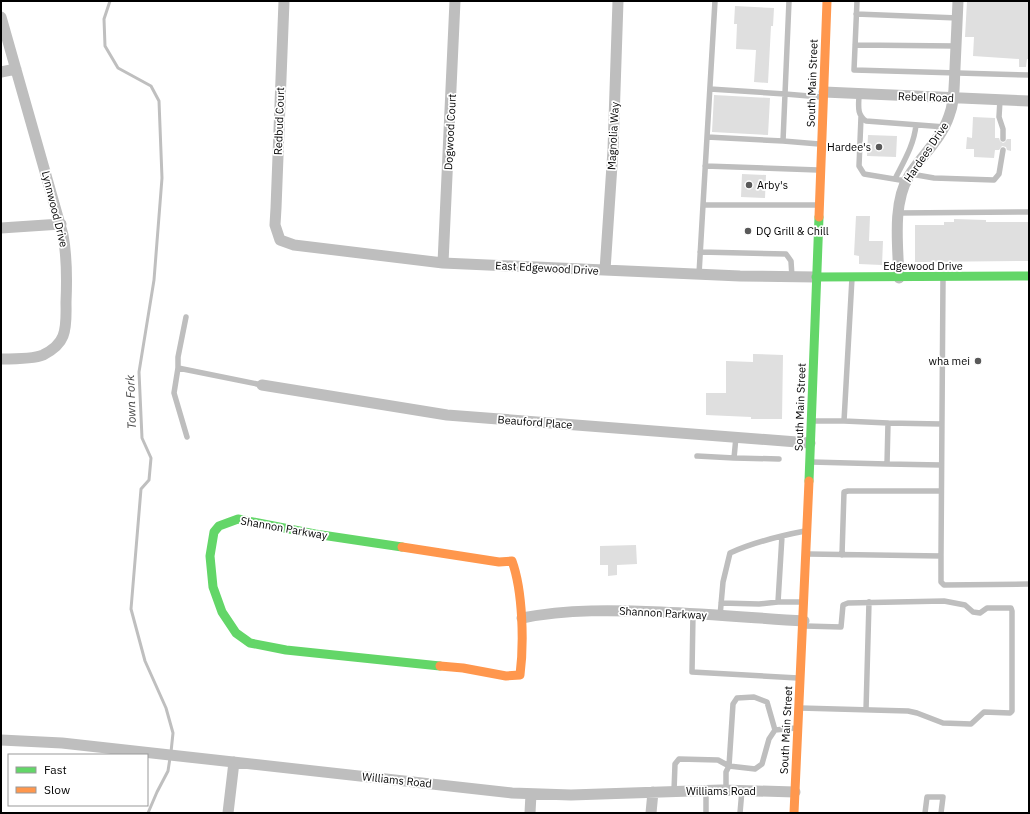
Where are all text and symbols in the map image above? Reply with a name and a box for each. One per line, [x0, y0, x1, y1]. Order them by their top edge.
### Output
street label: South Main Street [803, 39, 821, 127]
street label: Redbud Court [271, 87, 287, 155]
street label: Rebel Road [898, 89, 954, 105]
street label: Dogwood Court [441, 93, 459, 170]
street label: Magnolia Way [604, 101, 622, 170]
street label: Hardees Drive [901, 119, 951, 185]
place label: Hardee's [827, 140, 871, 154]
marker: Hardee's [874, 142, 884, 152]
street label: Lynnwood Drive [39, 169, 71, 249]
place label: Arby's [757, 178, 788, 192]
marker: Arby's [744, 180, 754, 190]
place label: DQ Grill & Chill [756, 224, 829, 238]
marker: DQ Grill & Chill [743, 226, 753, 236]
street label: East Edgewood Drive [495, 258, 599, 278]
street label: Edgewood Drive [883, 259, 963, 273]
place label: wha mei [928, 354, 970, 368]
marker: wha mei [973, 356, 983, 366]
street label: South Main Street [791, 363, 809, 451]
water label: Town Fork [122, 374, 139, 429]
street label: Beauford Place [497, 412, 573, 432]
street label: Shannon Parkway [239, 513, 329, 543]
street label: Shannon Parkway [619, 604, 708, 622]
street label: South Main Street [777, 686, 795, 774]
legend [8, 754, 148, 806]
text: Fast [44, 762, 67, 777]
street label: Williams Road [361, 769, 433, 791]
text: Slow [44, 782, 70, 797]
street label: Williams Road [686, 784, 756, 798]

